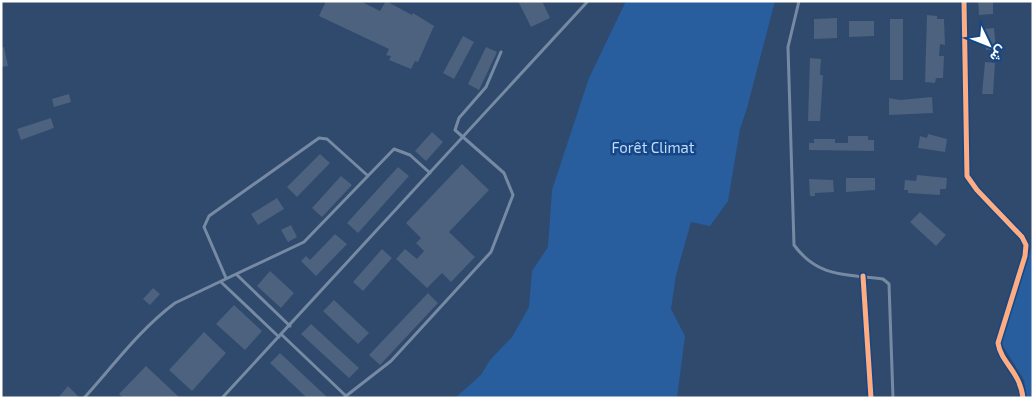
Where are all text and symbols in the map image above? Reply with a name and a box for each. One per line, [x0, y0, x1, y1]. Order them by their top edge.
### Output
north arrow [964, 20, 1014, 70]
text: ش [986, 42, 1011, 66]
park label: Forêt Climat [611, 138, 695, 156]

